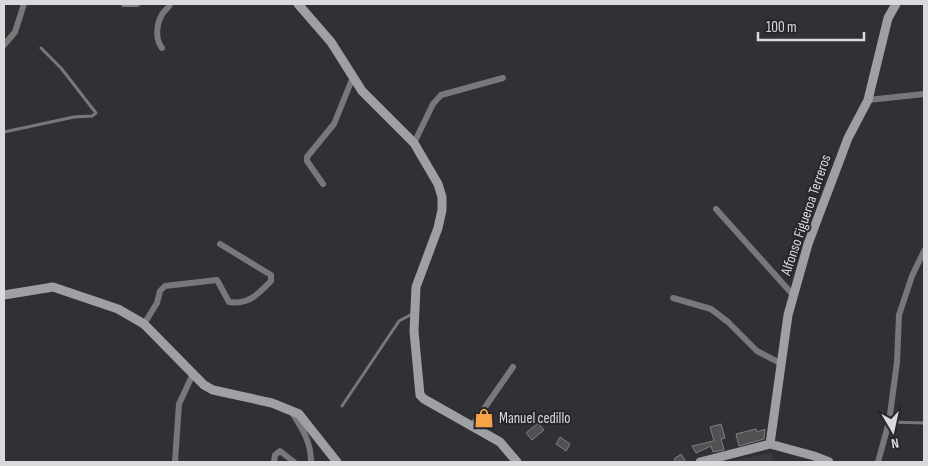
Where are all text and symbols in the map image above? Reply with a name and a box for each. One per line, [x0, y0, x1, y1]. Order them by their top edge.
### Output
scale bar [758, 10, 864, 42]
text: 100 m [766, 18, 797, 37]
street label: Alfonso Figueroa Terreros [776, 152, 836, 279]
north arrow [868, 406, 918, 456]
shop icon: Manuel cedillo [473, 407, 495, 429]
place label: Manuel cedillo [499, 409, 570, 428]
text: N [890, 434, 900, 452]

